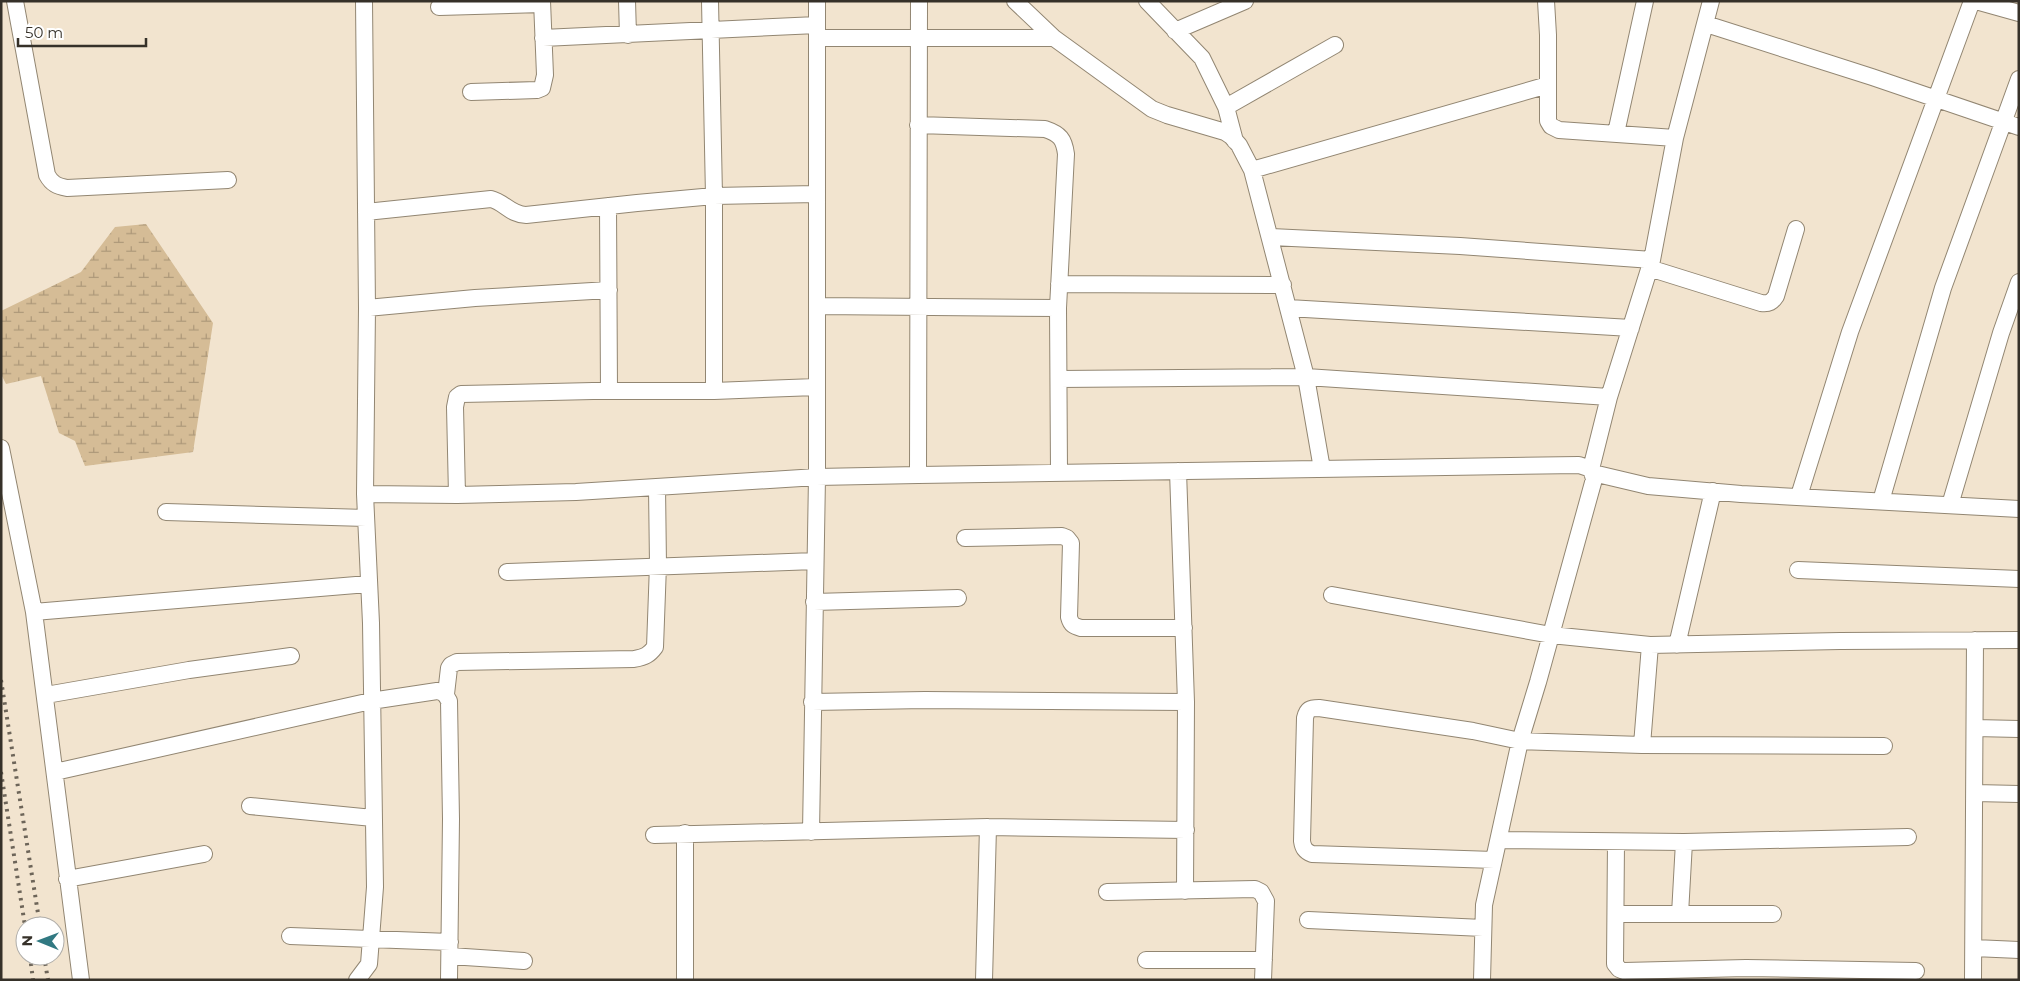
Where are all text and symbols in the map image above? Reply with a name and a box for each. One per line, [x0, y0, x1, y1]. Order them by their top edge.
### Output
scale bar [18, 15, 145, 47]
text: 50 m [25, 23, 63, 42]
north arrow [15, 916, 65, 966]
text: N [18, 935, 36, 947]

